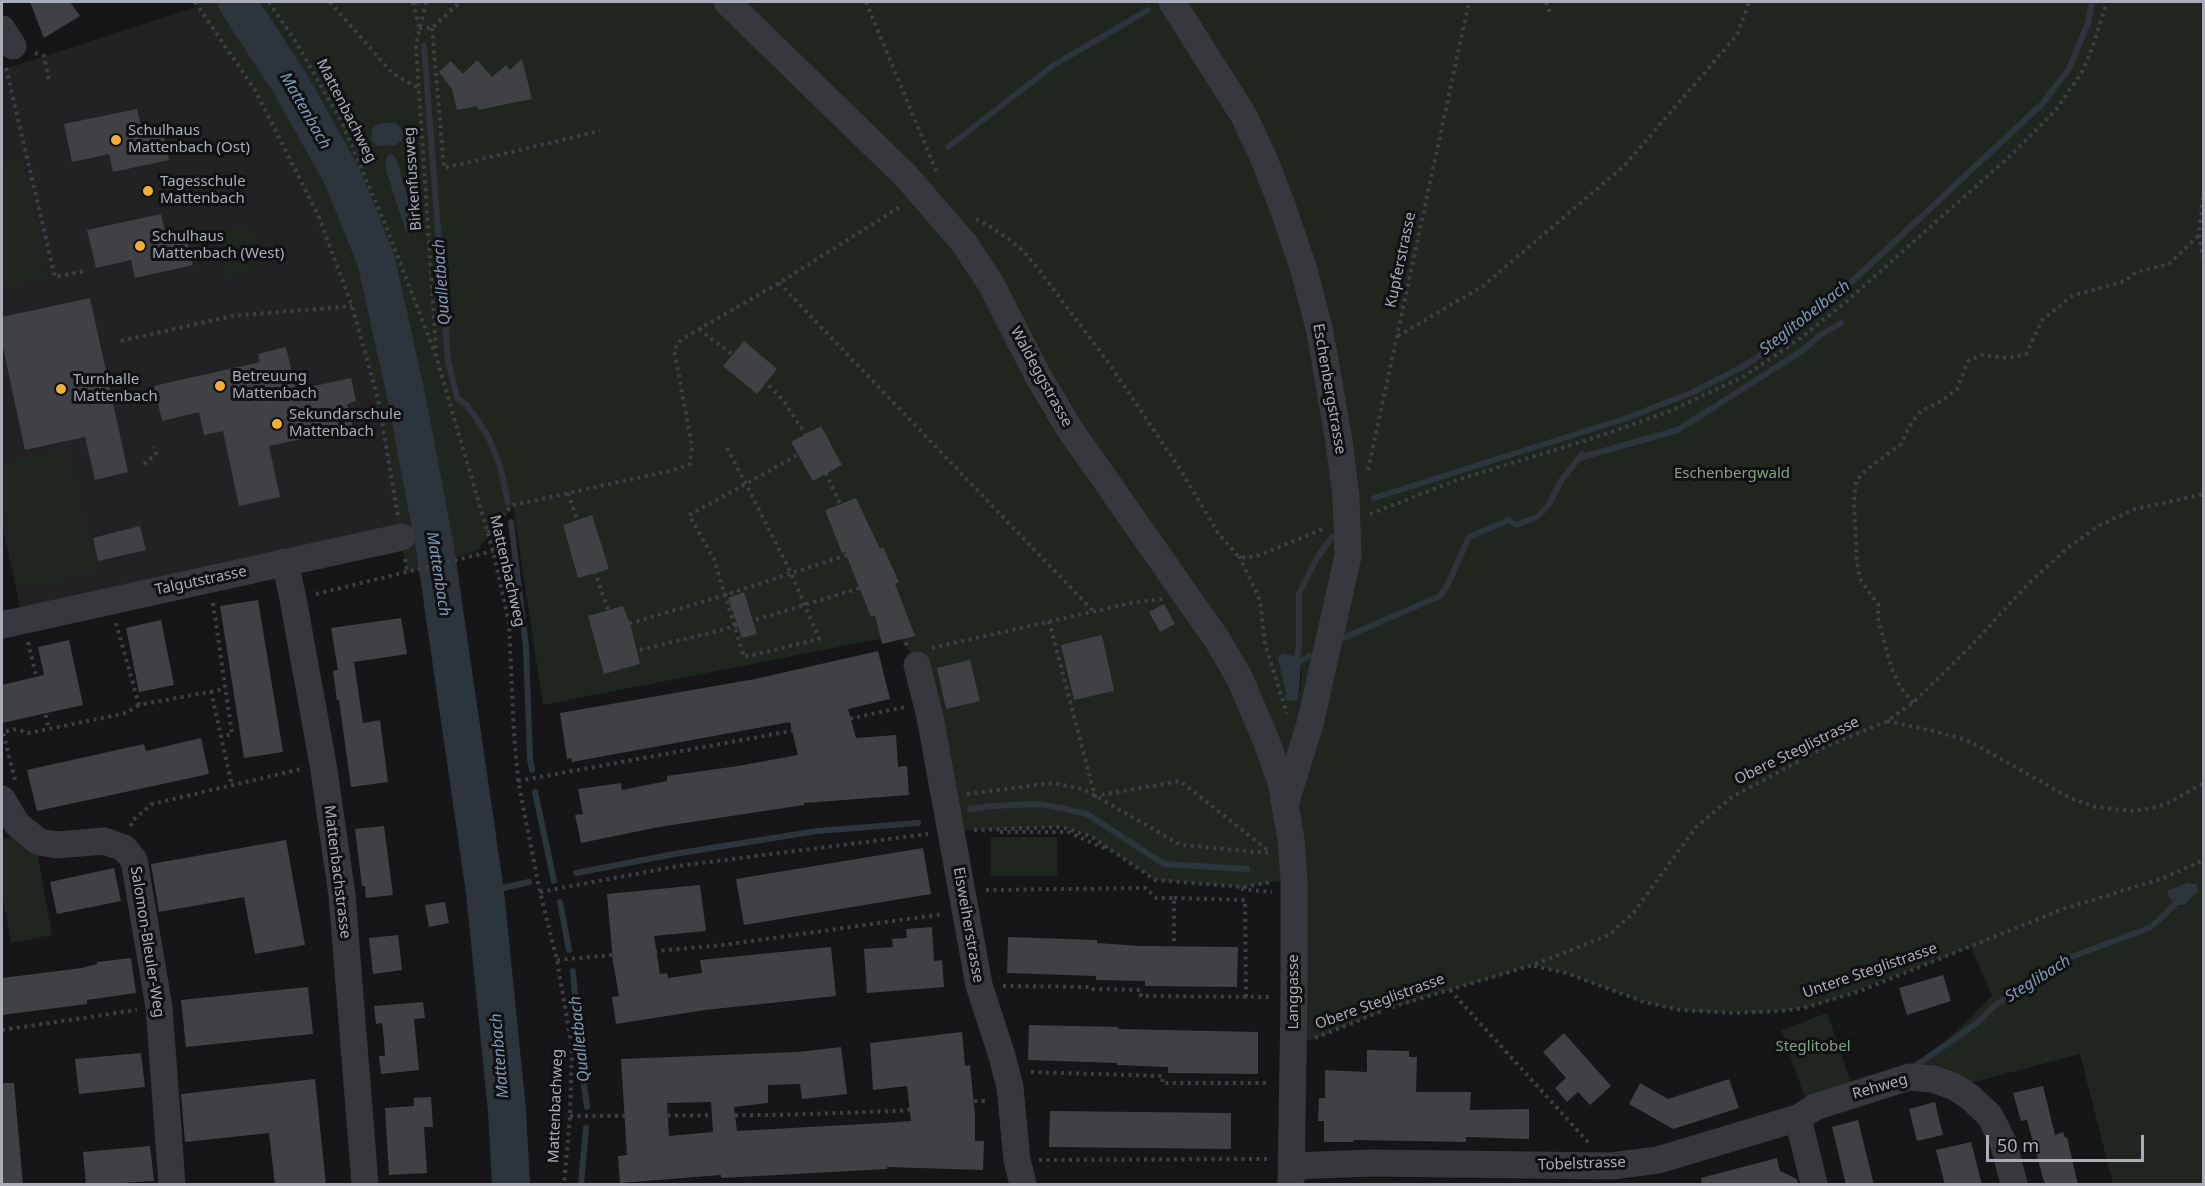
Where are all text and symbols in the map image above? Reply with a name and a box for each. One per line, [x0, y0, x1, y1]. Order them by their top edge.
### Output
street label: Mattenbachweg [312, 56, 380, 166]
water label: Mattenbach [275, 69, 335, 153]
place label: Schulhaus Mattenbach (Ost) [128, 122, 250, 157]
street label: Birkenfussweg [400, 127, 426, 231]
marker: Schulhaus Mattenbach (Ost) [109, 133, 123, 147]
place label: Tagesschule Mattenbach [160, 173, 246, 208]
marker: Tagesschule Mattenbach [141, 184, 155, 198]
street label: Kupferstrasse [1382, 211, 1420, 309]
place label: Schulhaus Mattenbach (West) [152, 228, 284, 263]
water label: Qualletbach [429, 238, 455, 326]
marker: Schulhaus Mattenbach (West) [133, 239, 147, 253]
water label: Steglitobelbach [1756, 277, 1854, 359]
street label: Eschenbergstrasse [1309, 322, 1349, 456]
street label: Waldeggstrasse [1006, 324, 1076, 430]
place label: Betreuung Mattenbach [232, 368, 317, 403]
place label: Turnhalle Mattenbach [73, 371, 158, 406]
marker: Betreuung Mattenbach [213, 379, 227, 393]
marker: Turnhalle Mattenbach [54, 382, 68, 396]
place label: Sekundarschule Mattenbach [289, 406, 401, 441]
marker: Sekundarschule Mattenbach [270, 417, 284, 431]
park label: Eschenbergwald [1674, 465, 1790, 483]
street label: Mattenbachweg [485, 513, 529, 629]
water label: Mattenbach [422, 530, 454, 618]
street label: Talgutstrasse [154, 563, 248, 599]
street label: Obere Steglistrasse [1732, 713, 1862, 789]
street label: Mattenbachstrasse [320, 804, 354, 940]
street label: Salomon-Bleuler-Weg [126, 865, 168, 1019]
street label: Eisweiherstrasse [949, 866, 987, 984]
street label: Untere Steglistrasse [1800, 940, 1940, 1002]
water label: Steglibach [2002, 951, 2074, 1007]
street label: Langgasse [1285, 954, 1303, 1030]
street label: Obere Steglistrasse [1313, 970, 1447, 1034]
water label: Qualletbach [566, 995, 594, 1083]
water label: Mattenbach [487, 1013, 513, 1099]
park label: Steglitobel [1775, 1038, 1851, 1056]
street label: Mattenbachweg [545, 1049, 567, 1163]
street label: Rehweg [1850, 1071, 1910, 1103]
scale bar [1989, 1123, 2146, 1161]
text: 50 m [1997, 1133, 2039, 1157]
street label: Tobelstrasse [1538, 1153, 1626, 1175]

